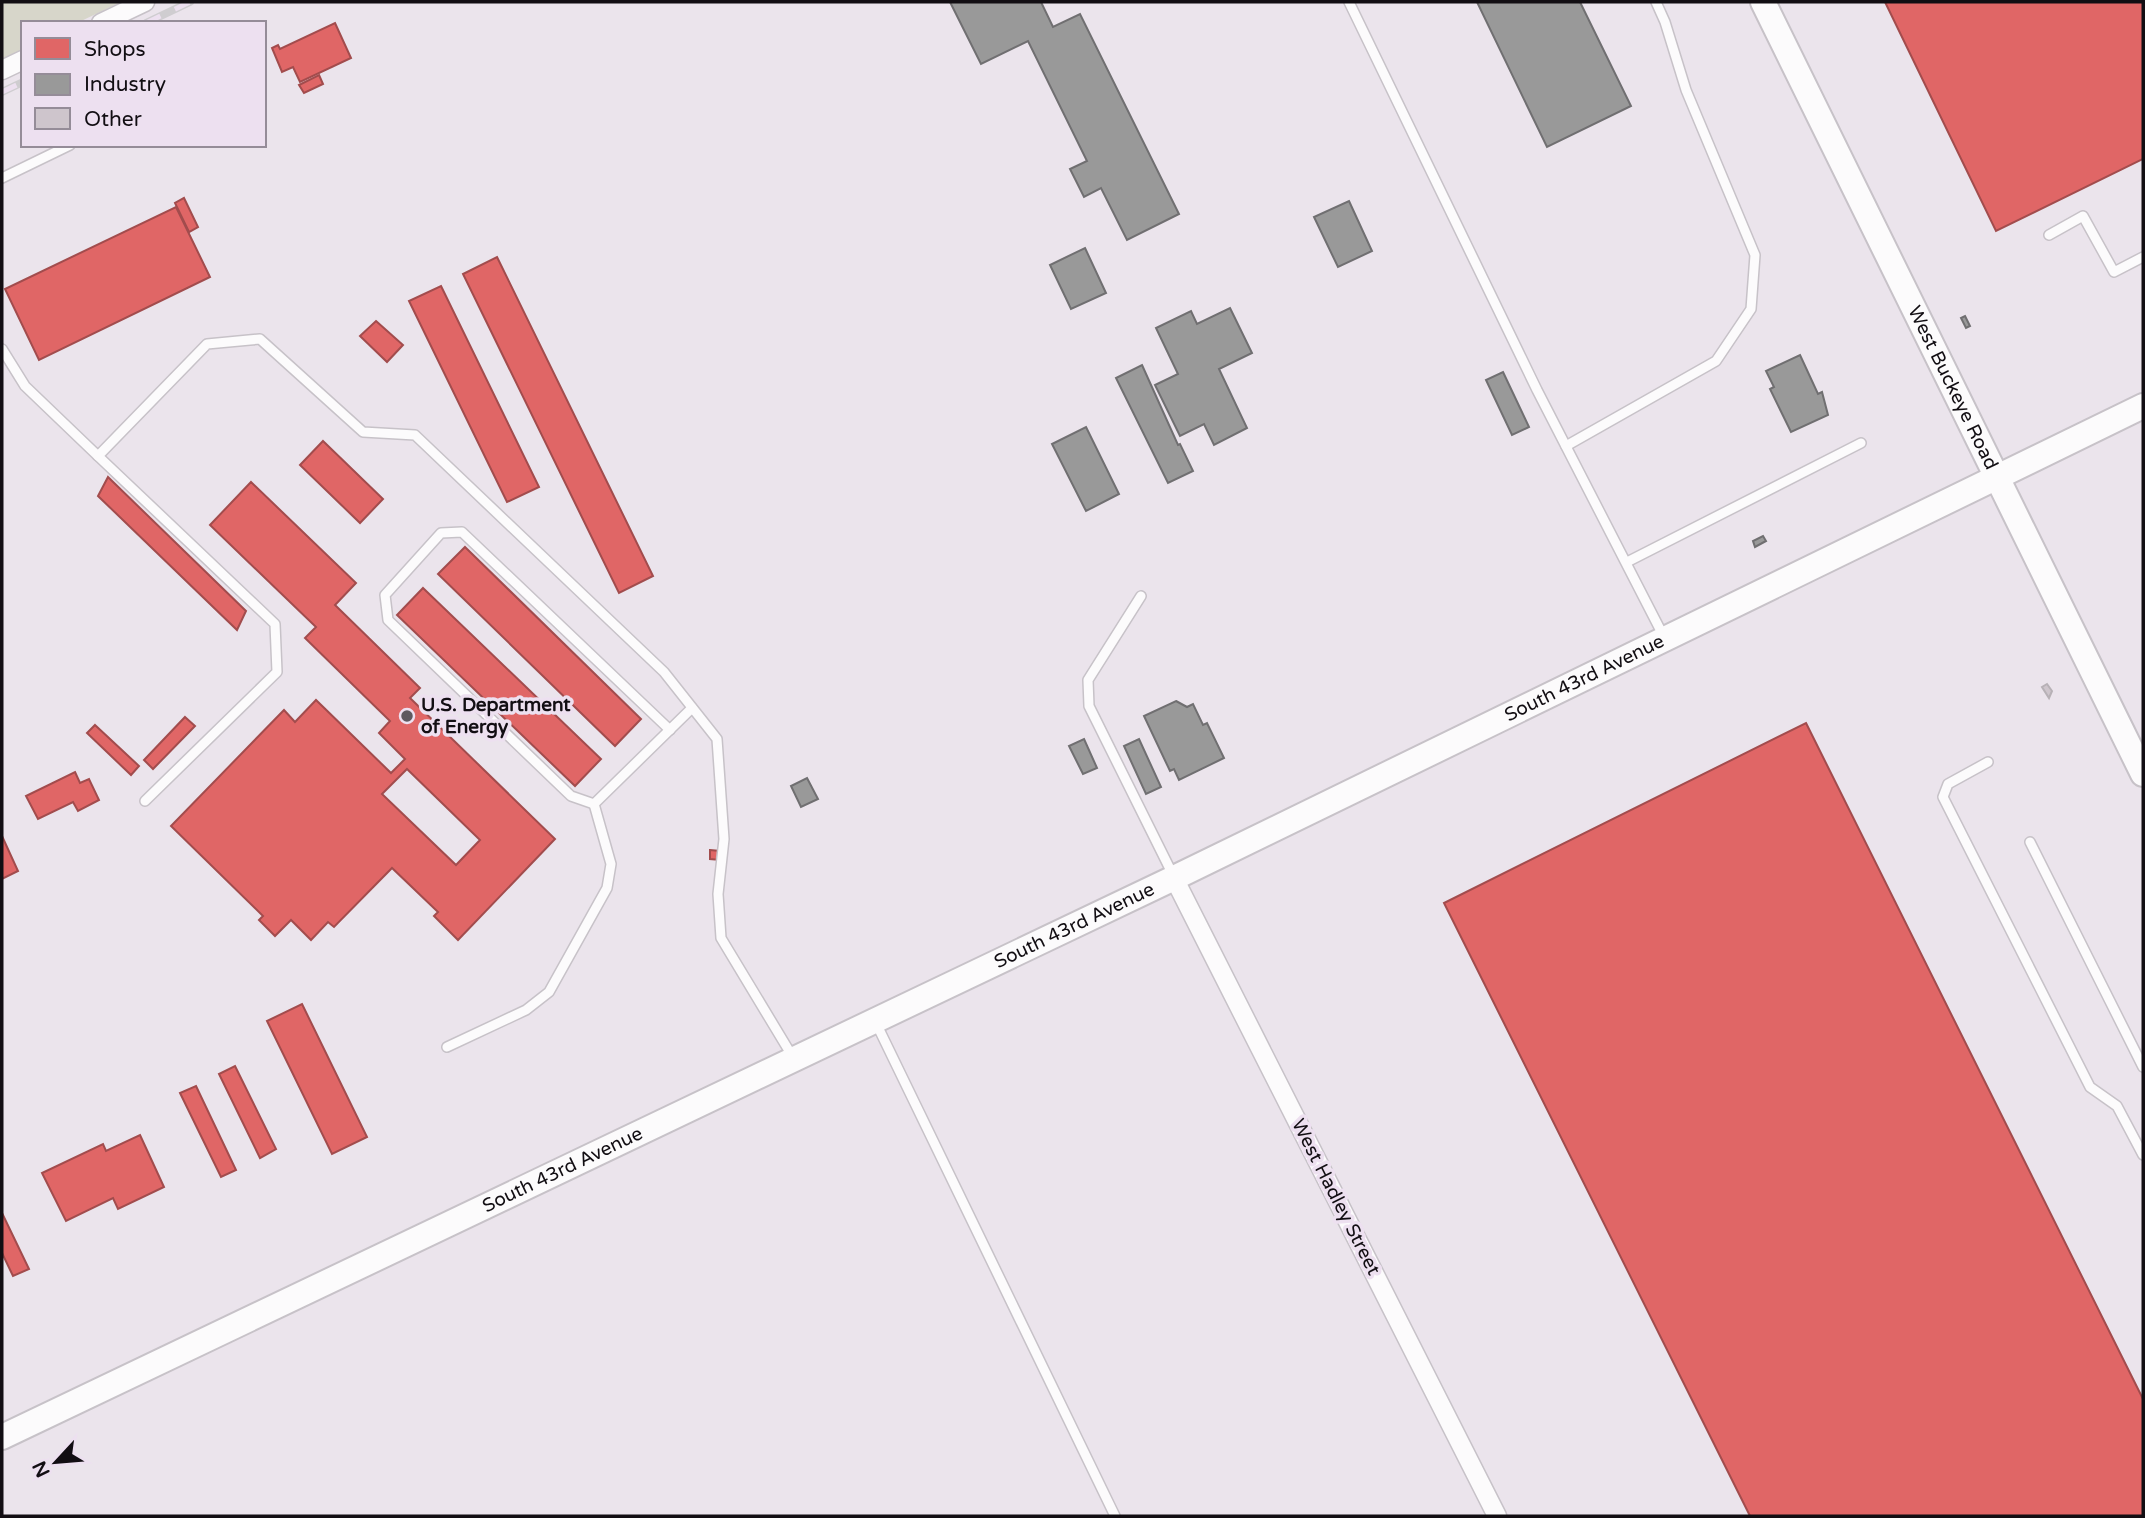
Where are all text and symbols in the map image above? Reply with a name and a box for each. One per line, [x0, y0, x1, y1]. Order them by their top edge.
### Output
legend [21, 21, 266, 147]
text: Shops [84, 37, 146, 62]
text: Industry [84, 72, 166, 97]
text: Other [84, 107, 142, 132]
street label: West Buckeye Road [1903, 302, 2002, 473]
street label: South 43rd Avenue [1501, 630, 1668, 726]
place label: U.S. Department of Energy [421, 694, 571, 739]
marker: U.S. Department of Energy [399, 708, 415, 724]
street label: South 43rd Avenue [991, 878, 1158, 973]
street label: West Hadley Street [1287, 1115, 1385, 1279]
street label: South 43rd Avenue [479, 1122, 646, 1217]
north arrow [21, 1427, 91, 1497]
text: N [28, 1457, 55, 1481]

